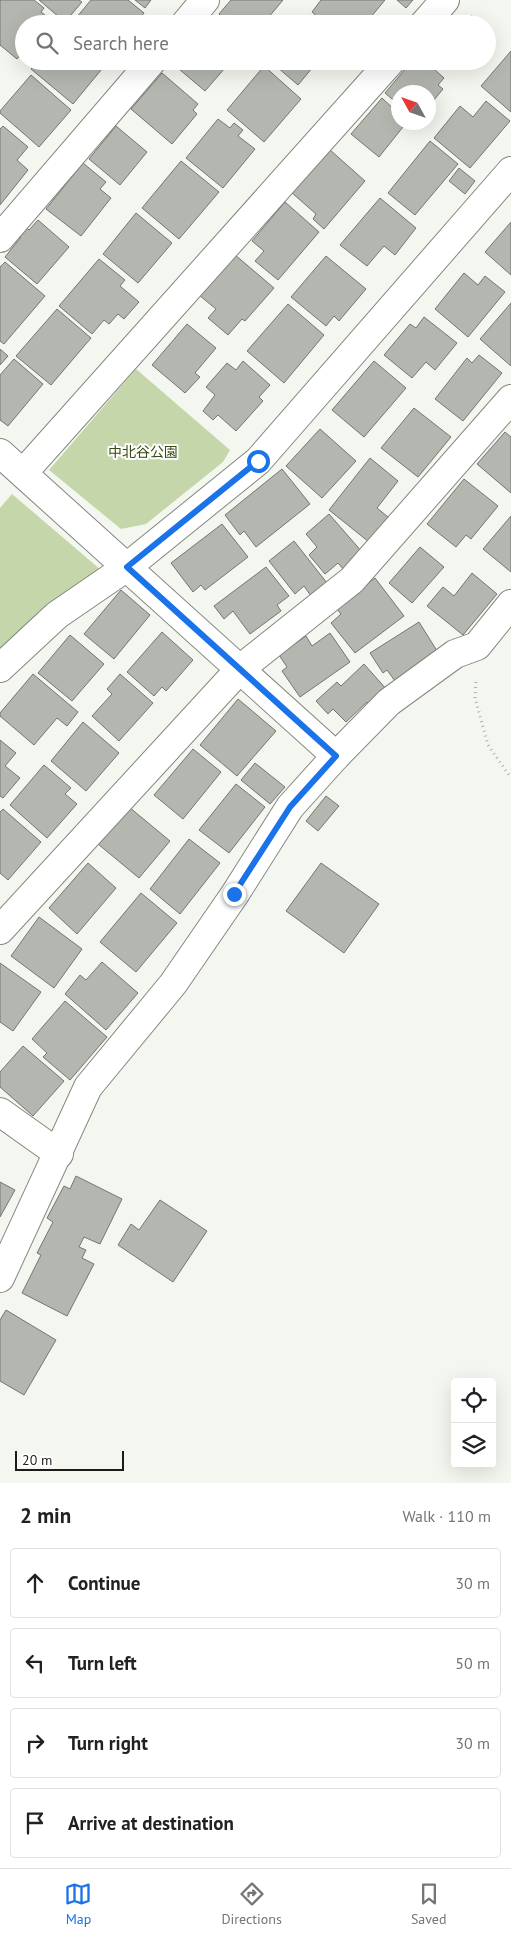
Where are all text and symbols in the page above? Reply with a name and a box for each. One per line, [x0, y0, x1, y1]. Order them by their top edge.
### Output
search box [15, 15, 496, 70]
icon: search [33, 29, 61, 57]
text: Search here [73, 31, 169, 55]
north arrow [391, 85, 436, 130]
park label: 中北谷公園 [108, 443, 178, 461]
route start [247, 450, 270, 473]
route end [223, 883, 246, 906]
map controls [451, 1378, 496, 1468]
button: locate [451, 1378, 496, 1423]
button: layers [451, 1423, 496, 1468]
scale bar [15, 1448, 124, 1471]
text: 20 m [22, 1451, 52, 1469]
text: 2 min [20, 1502, 71, 1529]
text: Walk · 110 m [402, 1506, 491, 1526]
icon: ahead [21, 1569, 49, 1597]
text: Continue [68, 1571, 140, 1595]
text: 30 m [455, 1573, 490, 1593]
icon: left [21, 1649, 49, 1677]
text: Turn left [68, 1651, 137, 1675]
text: 50 m [455, 1653, 490, 1673]
icon: right [21, 1729, 49, 1757]
text: Turn right [68, 1731, 148, 1755]
text: 30 m [455, 1733, 490, 1753]
icon: arrive [21, 1809, 49, 1837]
text: Arrive at destination [68, 1811, 234, 1835]
tab: Map [64, 1880, 92, 1928]
tab: Directions [221, 1880, 282, 1928]
tab: Saved [411, 1880, 447, 1928]

